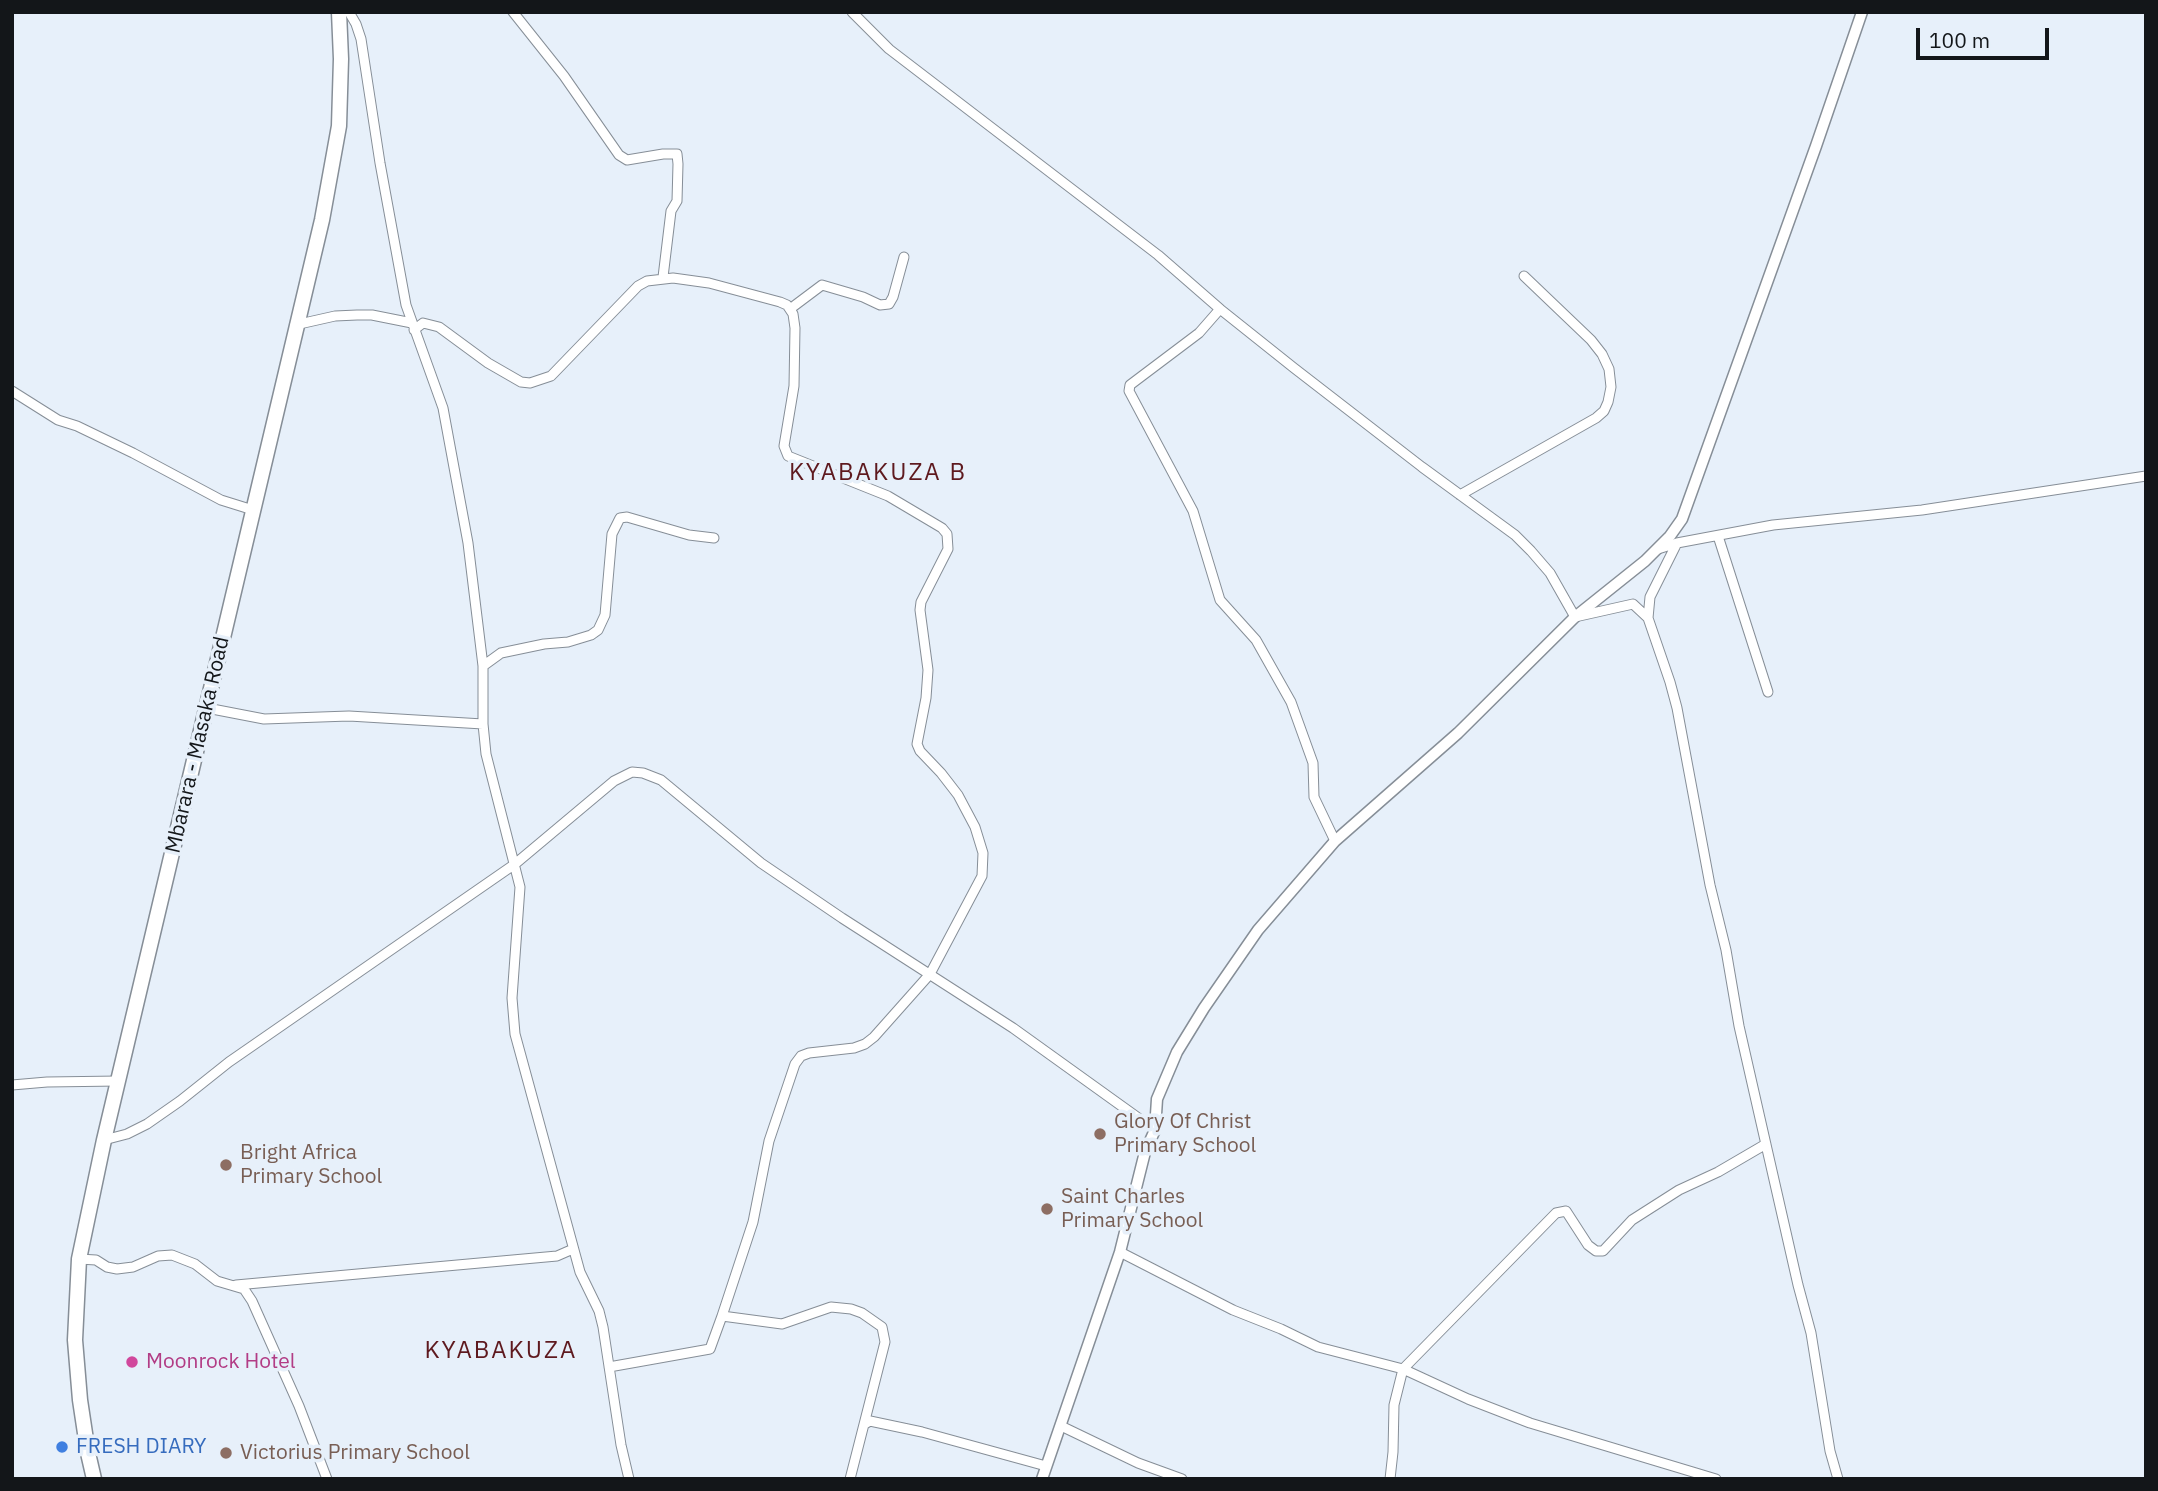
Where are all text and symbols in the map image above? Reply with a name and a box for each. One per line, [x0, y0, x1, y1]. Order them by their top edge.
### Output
scale bar [1920, 14, 2053, 58]
text: 100 m [1929, 26, 1990, 54]
district label: KYABAKUZA B [790, 459, 966, 487]
street label: Mbarara - Masaka Road [161, 634, 235, 856]
place label: Glory Of Christ Primary School [1114, 1109, 1256, 1159]
marker: Glory Of Christ Primary School [1092, 1126, 1108, 1142]
place label: Bright Africa Primary School [240, 1140, 382, 1190]
marker: Bright Africa Primary School [218, 1157, 234, 1173]
place label: Saint Charles Primary School [1061, 1184, 1203, 1234]
marker: Saint Charles Primary School [1039, 1201, 1055, 1217]
district label: KYABAKUZA [426, 1337, 576, 1365]
place label: Moonrock Hotel [146, 1349, 296, 1375]
marker: Moonrock Hotel [124, 1354, 140, 1370]
place label: FRESH DIARY [76, 1434, 207, 1460]
marker: FRESH DIARY [54, 1439, 70, 1455]
place label: Victorius Primary School [240, 1440, 470, 1466]
marker: Victorius Primary School [218, 1445, 234, 1461]

